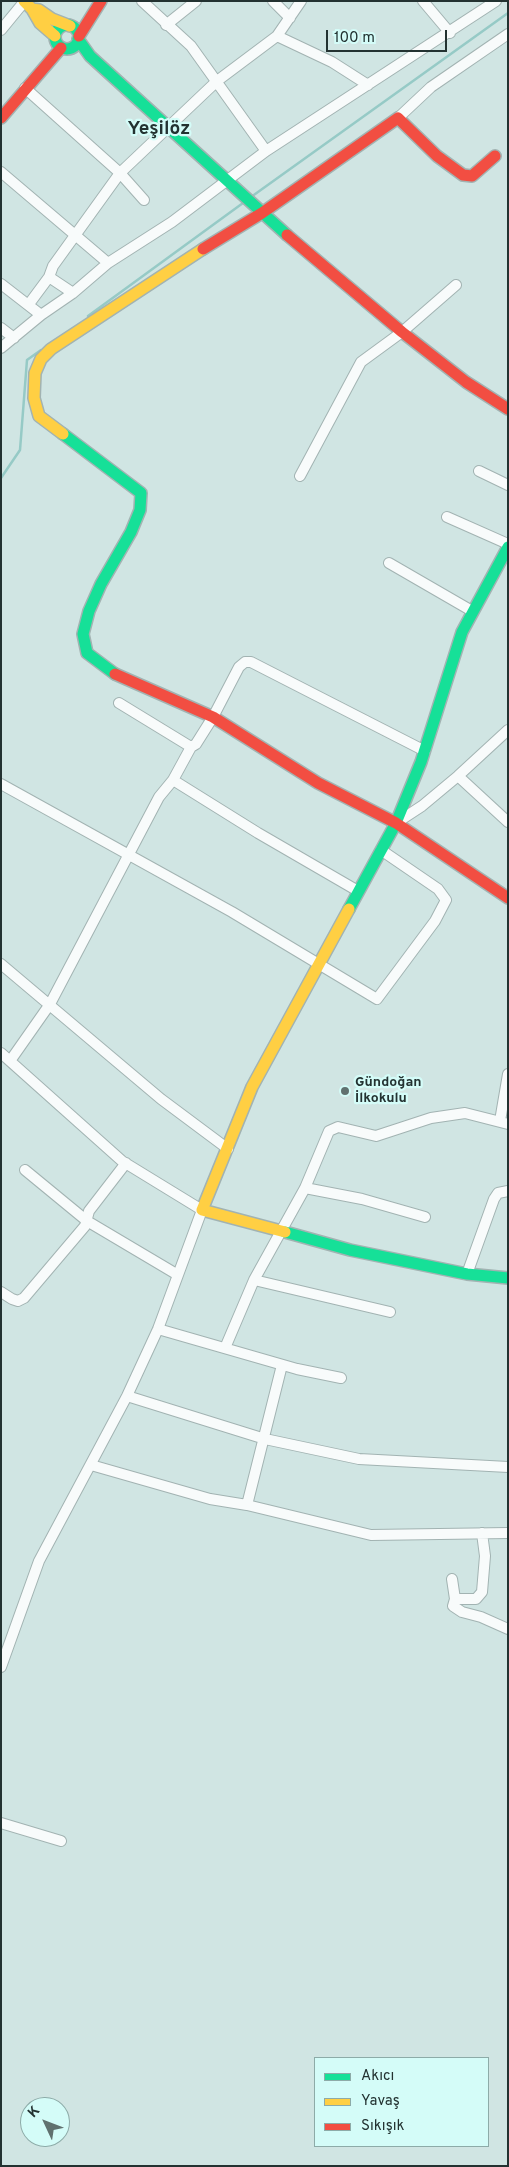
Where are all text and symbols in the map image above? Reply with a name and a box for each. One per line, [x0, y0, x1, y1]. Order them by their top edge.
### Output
scale bar [329, 20, 450, 52]
text: 100 m [334, 29, 375, 48]
district label: Yeşilöz [128, 119, 190, 141]
place label: Gündoğan İlkokulu [355, 1075, 422, 1108]
marker: Gündoğan İlkokulu [339, 1085, 351, 1097]
legend [314, 2057, 489, 2147]
text: Akıcı [361, 2067, 394, 2086]
text: Yavaş [361, 2092, 400, 2111]
north arrow [20, 2097, 70, 2147]
text: K [25, 2103, 44, 2122]
text: Sıkışık [361, 2117, 405, 2136]

